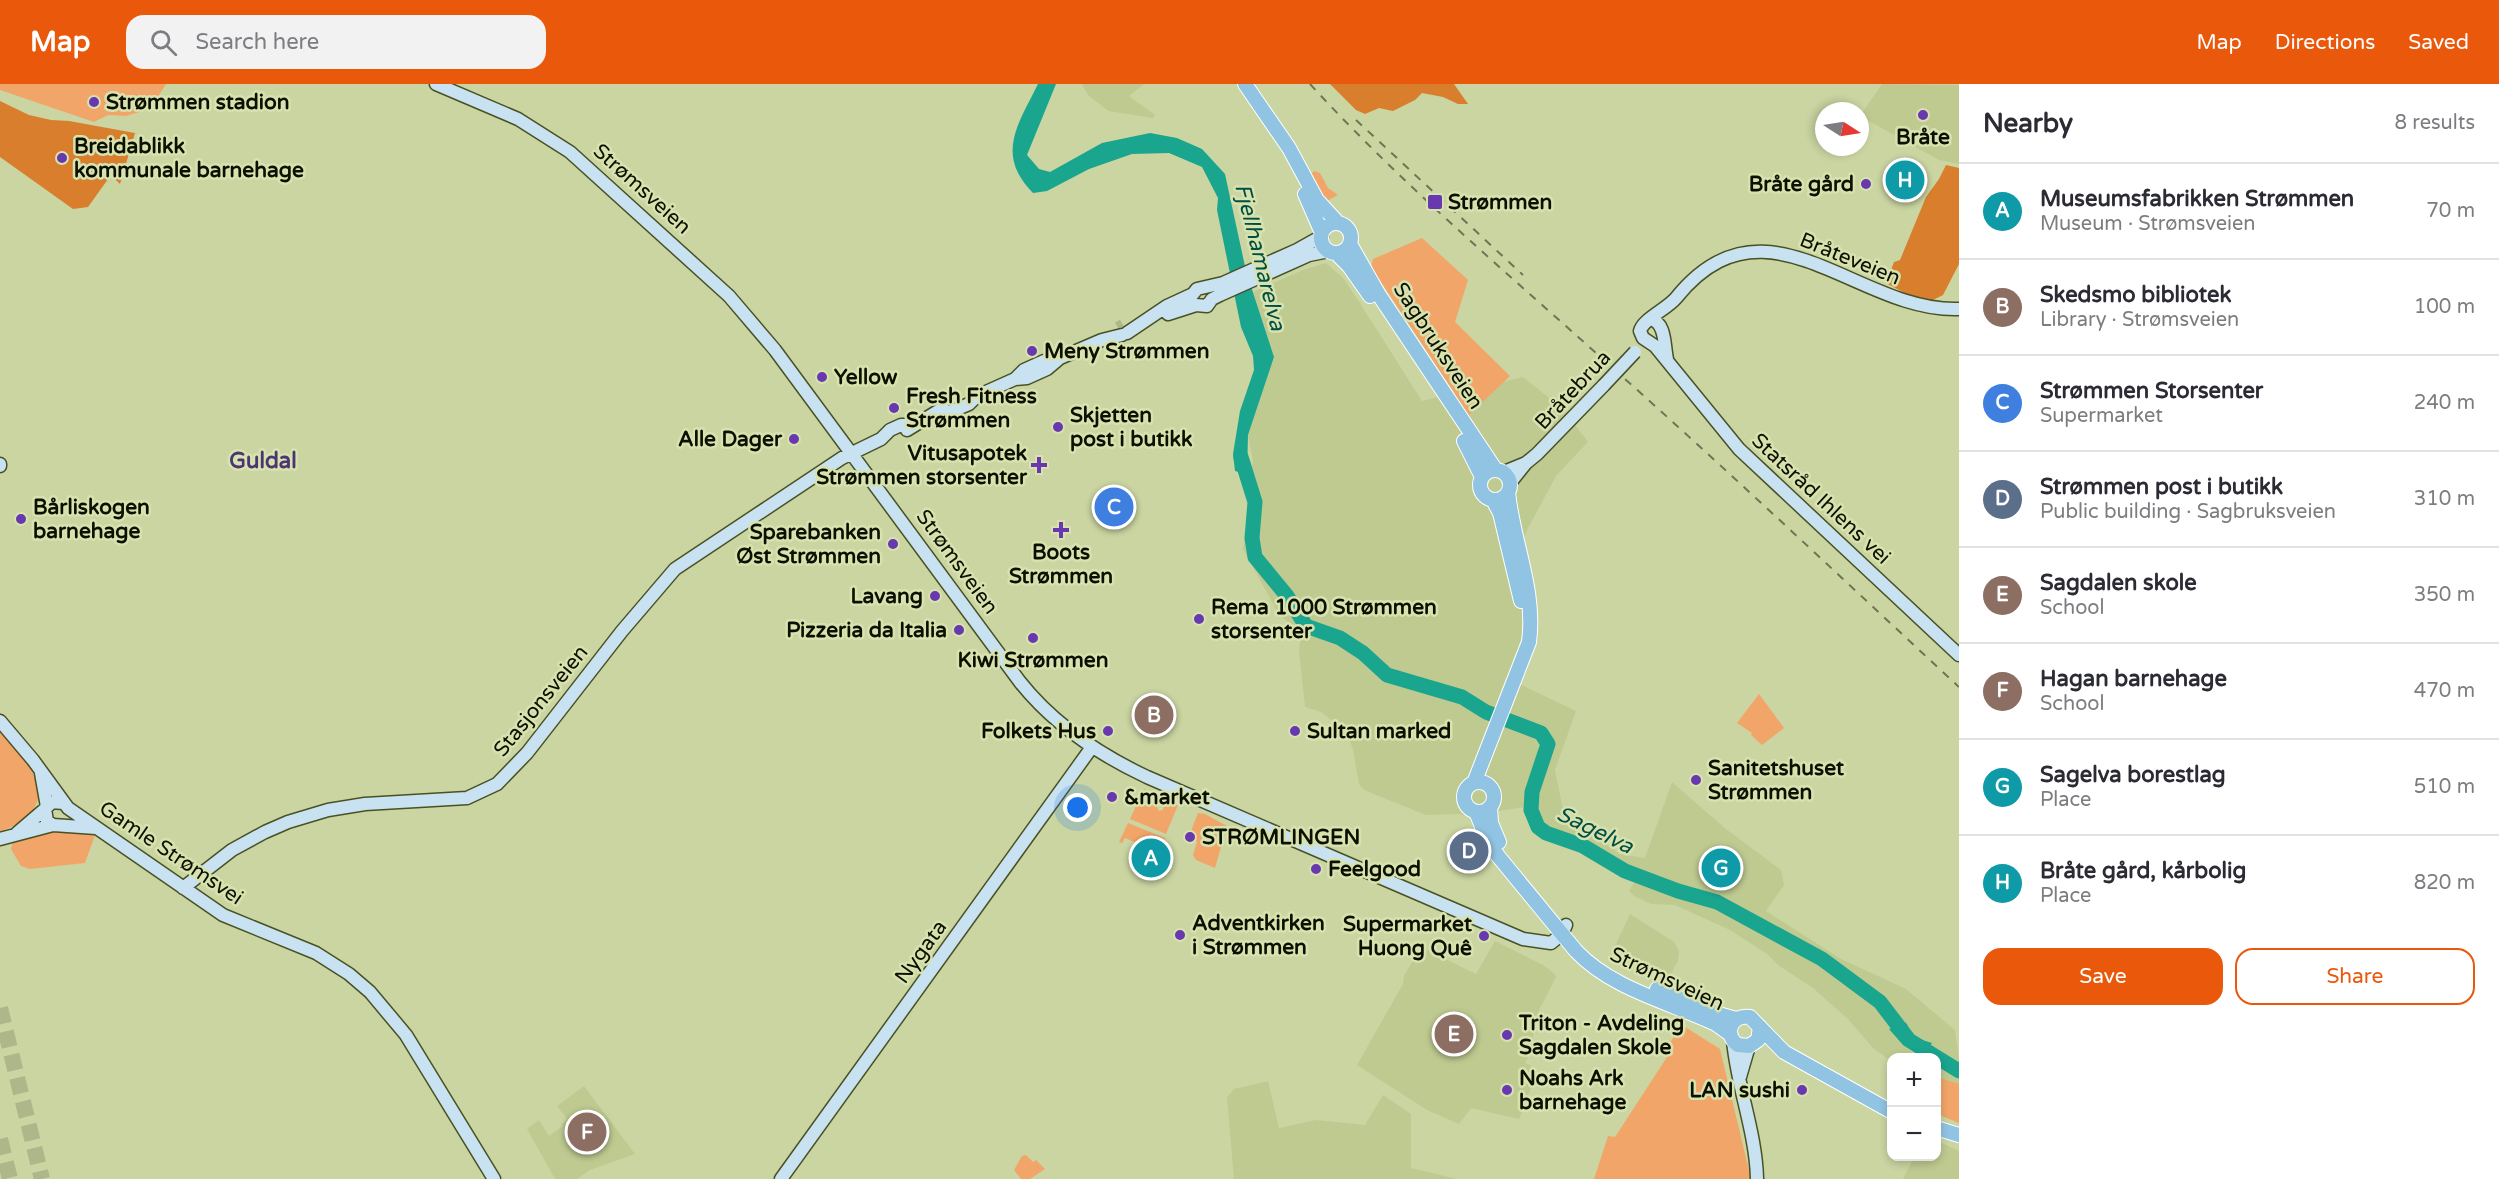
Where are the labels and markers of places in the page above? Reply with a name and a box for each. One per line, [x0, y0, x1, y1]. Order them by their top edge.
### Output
place label: Strømmen stadion [106, 90, 290, 115]
marker: Strømmen stadion [87, 95, 101, 109]
marker: Bråte [1916, 108, 1930, 122]
place label: Bråte [1896, 125, 1950, 150]
place label: Breidablikk kommunale barnehage [74, 134, 304, 183]
marker: Breidablikk kommunale barnehage [55, 151, 69, 165]
pin: H [1886, 158, 1924, 202]
place label: Bråte gård [1749, 172, 1854, 197]
marker: Bråte gård [1859, 177, 1873, 191]
place label: Strømmen [1448, 190, 1552, 215]
marker: Strømmen [1426, 193, 1444, 211]
place label: Meny Strømmen [1044, 339, 1209, 364]
marker: Meny Strømmen [1025, 344, 1039, 358]
place label: Yellow [834, 365, 898, 390]
marker: Yellow [815, 370, 829, 384]
place label: Fresh Fitness Strømmen [906, 384, 1037, 433]
marker: Fresh Fitness Strømmen [887, 401, 901, 415]
place label: Skjetten post i butikk [1070, 403, 1193, 452]
marker: Skjetten post i butikk [1051, 420, 1065, 434]
place label: Alle Dager [678, 427, 783, 452]
marker: Alle Dager [787, 432, 801, 446]
place label: Vitusapotek Strømmen storsenter [816, 441, 1028, 490]
marker: Vitusapotek Strømmen storsenter [1032, 458, 1046, 472]
pin: C [1094, 484, 1134, 530]
place label: Bårliskogen barnehage [33, 495, 150, 544]
marker: Bårliskogen barnehage [14, 512, 28, 526]
place label: Sparebanken Øst Strømmen [736, 520, 881, 569]
marker: Boots Strømmen [1054, 523, 1068, 537]
marker: Sparebanken Øst Strømmen [886, 537, 900, 551]
place label: Boots Strømmen [1009, 540, 1113, 589]
place label: Lavang [850, 584, 923, 609]
marker: Lavang [928, 589, 942, 603]
place label: Rema 1000 Strømmen storsenter [1211, 595, 1437, 644]
marker: Rema 1000 Strømmen storsenter [1192, 612, 1206, 626]
place label: Pizzeria da Italia [786, 618, 947, 643]
marker: Pizzeria da Italia [952, 623, 966, 637]
marker: Kiwi Strømmen [1026, 631, 1040, 645]
place label: Kiwi Strømmen [958, 648, 1108, 673]
pin: B [1134, 692, 1174, 738]
place label: Folkets Hus [981, 719, 1096, 744]
place label: Sultan marked [1307, 719, 1451, 744]
marker: Folkets Hus [1101, 724, 1115, 738]
marker: Sultan marked [1288, 724, 1302, 738]
place label: Sanitetshuset Strømmen [1708, 756, 1844, 805]
marker: Sanitetshuset Strømmen [1689, 773, 1703, 787]
place label: &market [1124, 785, 1210, 810]
marker: &market [1105, 790, 1119, 804]
place label: STRØMLINGEN [1202, 825, 1360, 850]
pin: D [1450, 828, 1488, 873]
marker: STRØMLINGEN [1183, 830, 1197, 844]
pin: A [1132, 836, 1170, 880]
pin: G [1702, 846, 1740, 890]
place label: Feelgood [1328, 857, 1421, 882]
marker: Feelgood [1309, 862, 1323, 876]
place label: Adventkirken i Strømmen [1192, 911, 1325, 960]
place label: Supermarket Huong Quê [1343, 912, 1472, 961]
marker: Adventkirken i Strømmen [1173, 928, 1187, 942]
marker: Supermarket Huong Quê [1477, 929, 1491, 943]
place label: Triton - Avdeling Sagdalen Skole [1518, 1011, 1684, 1060]
pin: E [1434, 1012, 1474, 1056]
marker: Triton - Avdeling Sagdalen Skole [1500, 1028, 1514, 1042]
place label: Noahs Ark barnehage [1519, 1066, 1627, 1115]
place label: LAN sushi [1689, 1078, 1790, 1103]
marker: Noahs Ark barnehage [1500, 1083, 1514, 1097]
marker: LAN sushi [1795, 1083, 1809, 1097]
pin: F [568, 1110, 606, 1154]

